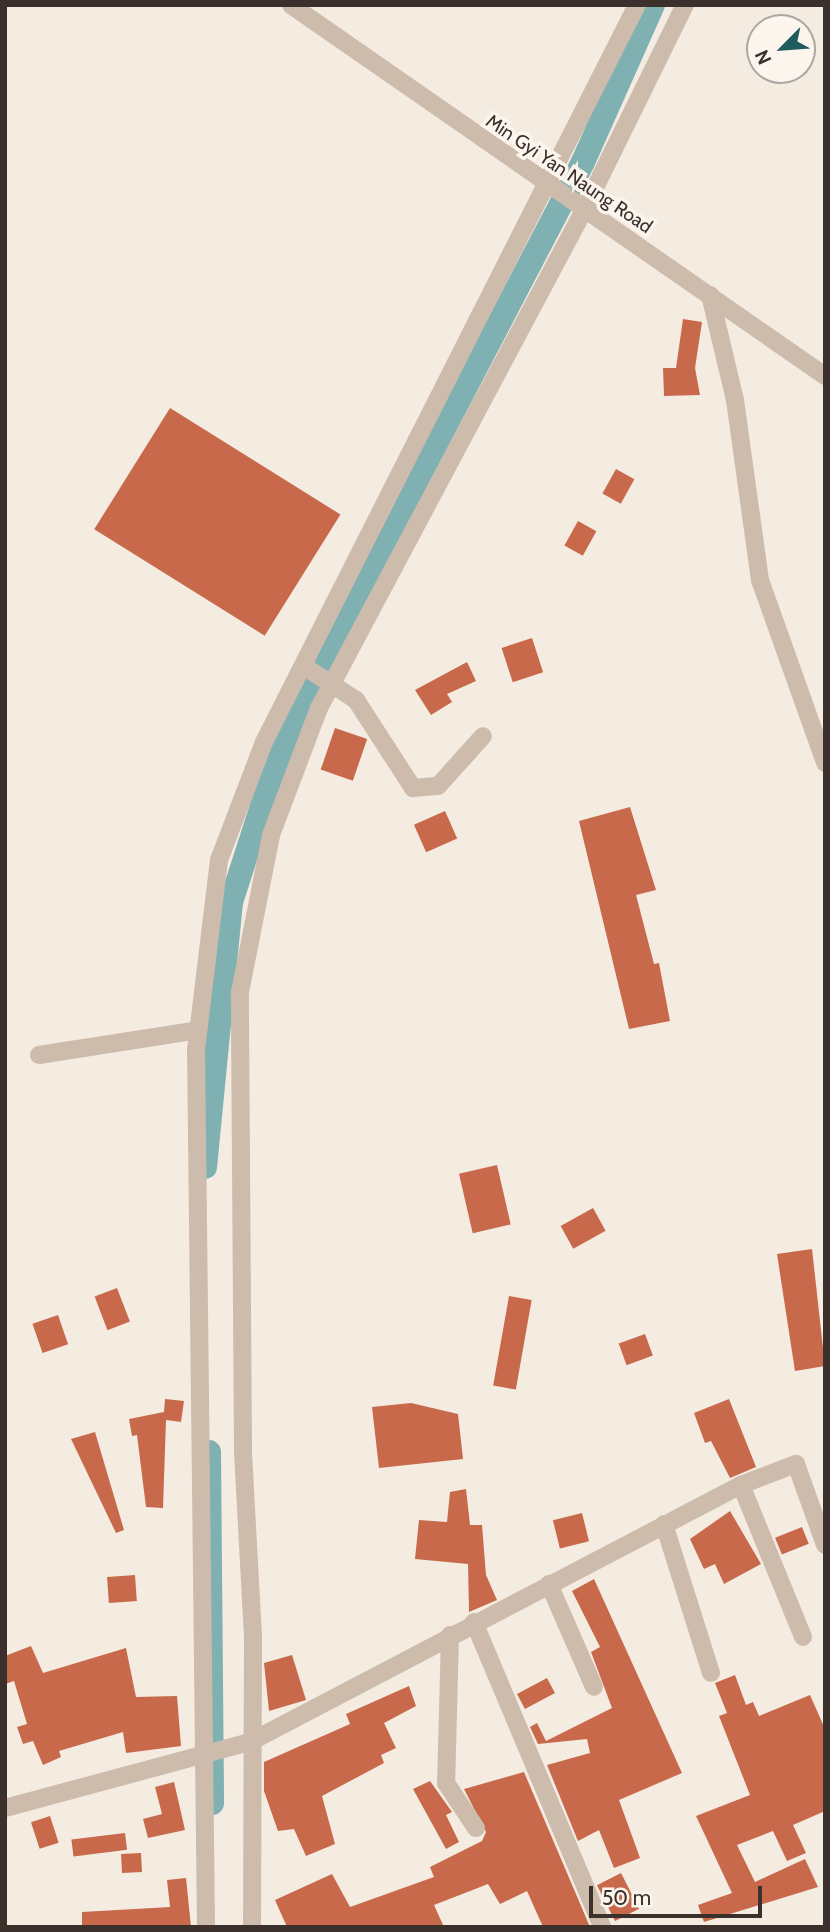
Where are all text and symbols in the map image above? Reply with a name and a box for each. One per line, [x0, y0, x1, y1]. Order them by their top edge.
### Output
north arrow [746, 14, 816, 84]
text: N [750, 46, 777, 68]
street label: Min Gyi Yan Naung Road [481, 110, 657, 238]
scale bar [592, 1872, 765, 1916]
text: 50 m [602, 1885, 651, 1910]

